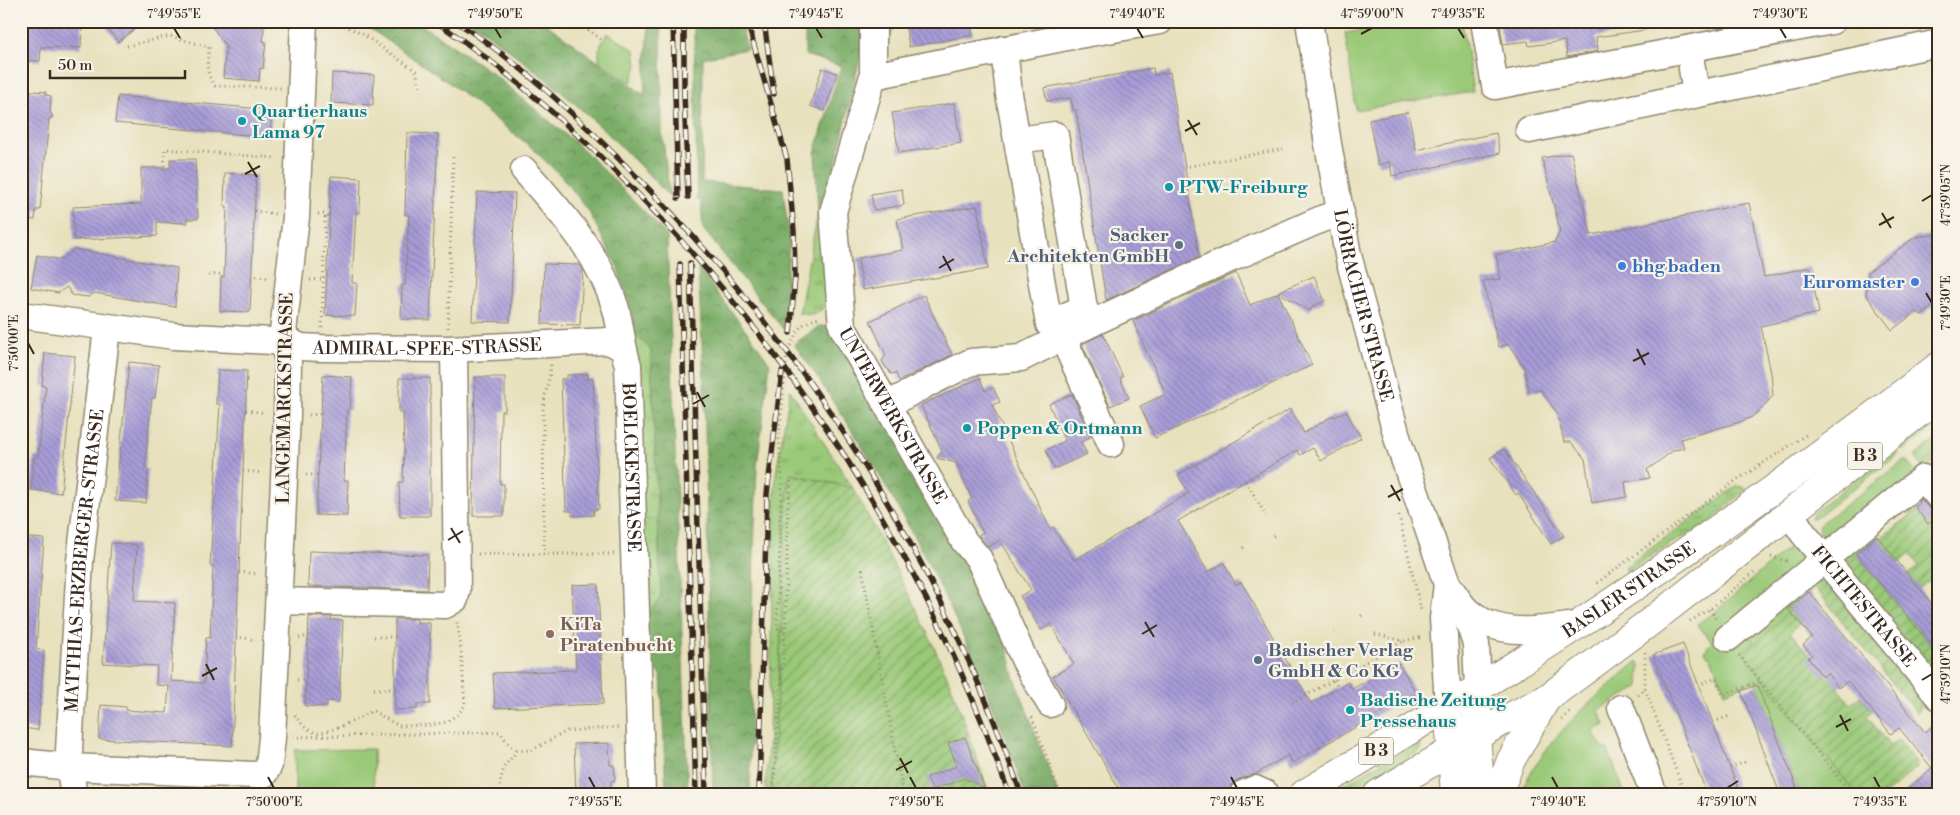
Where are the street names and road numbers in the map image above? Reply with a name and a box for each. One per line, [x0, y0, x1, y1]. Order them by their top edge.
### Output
street label: LÖRRACHER STRASSE [1328, 207, 1399, 405]
street label: LANGEMARCKSTRASSE [272, 292, 298, 504]
street label: UNTERWERKSTRASSE [834, 323, 952, 508]
street label: ADMIRAL-SPEE-STRASSE [311, 333, 543, 361]
street label: BOELCKESTRASSE [617, 381, 646, 553]
street label: MATTHIAS-ERZBERGER-STRASSE [60, 408, 109, 713]
road number: B 3 [1848, 442, 1882, 470]
street label: BASLER STRASSE [1557, 536, 1700, 644]
street label: FICHTESTRASSE [1806, 541, 1921, 672]
road number: B 3 [1358, 738, 1394, 764]

